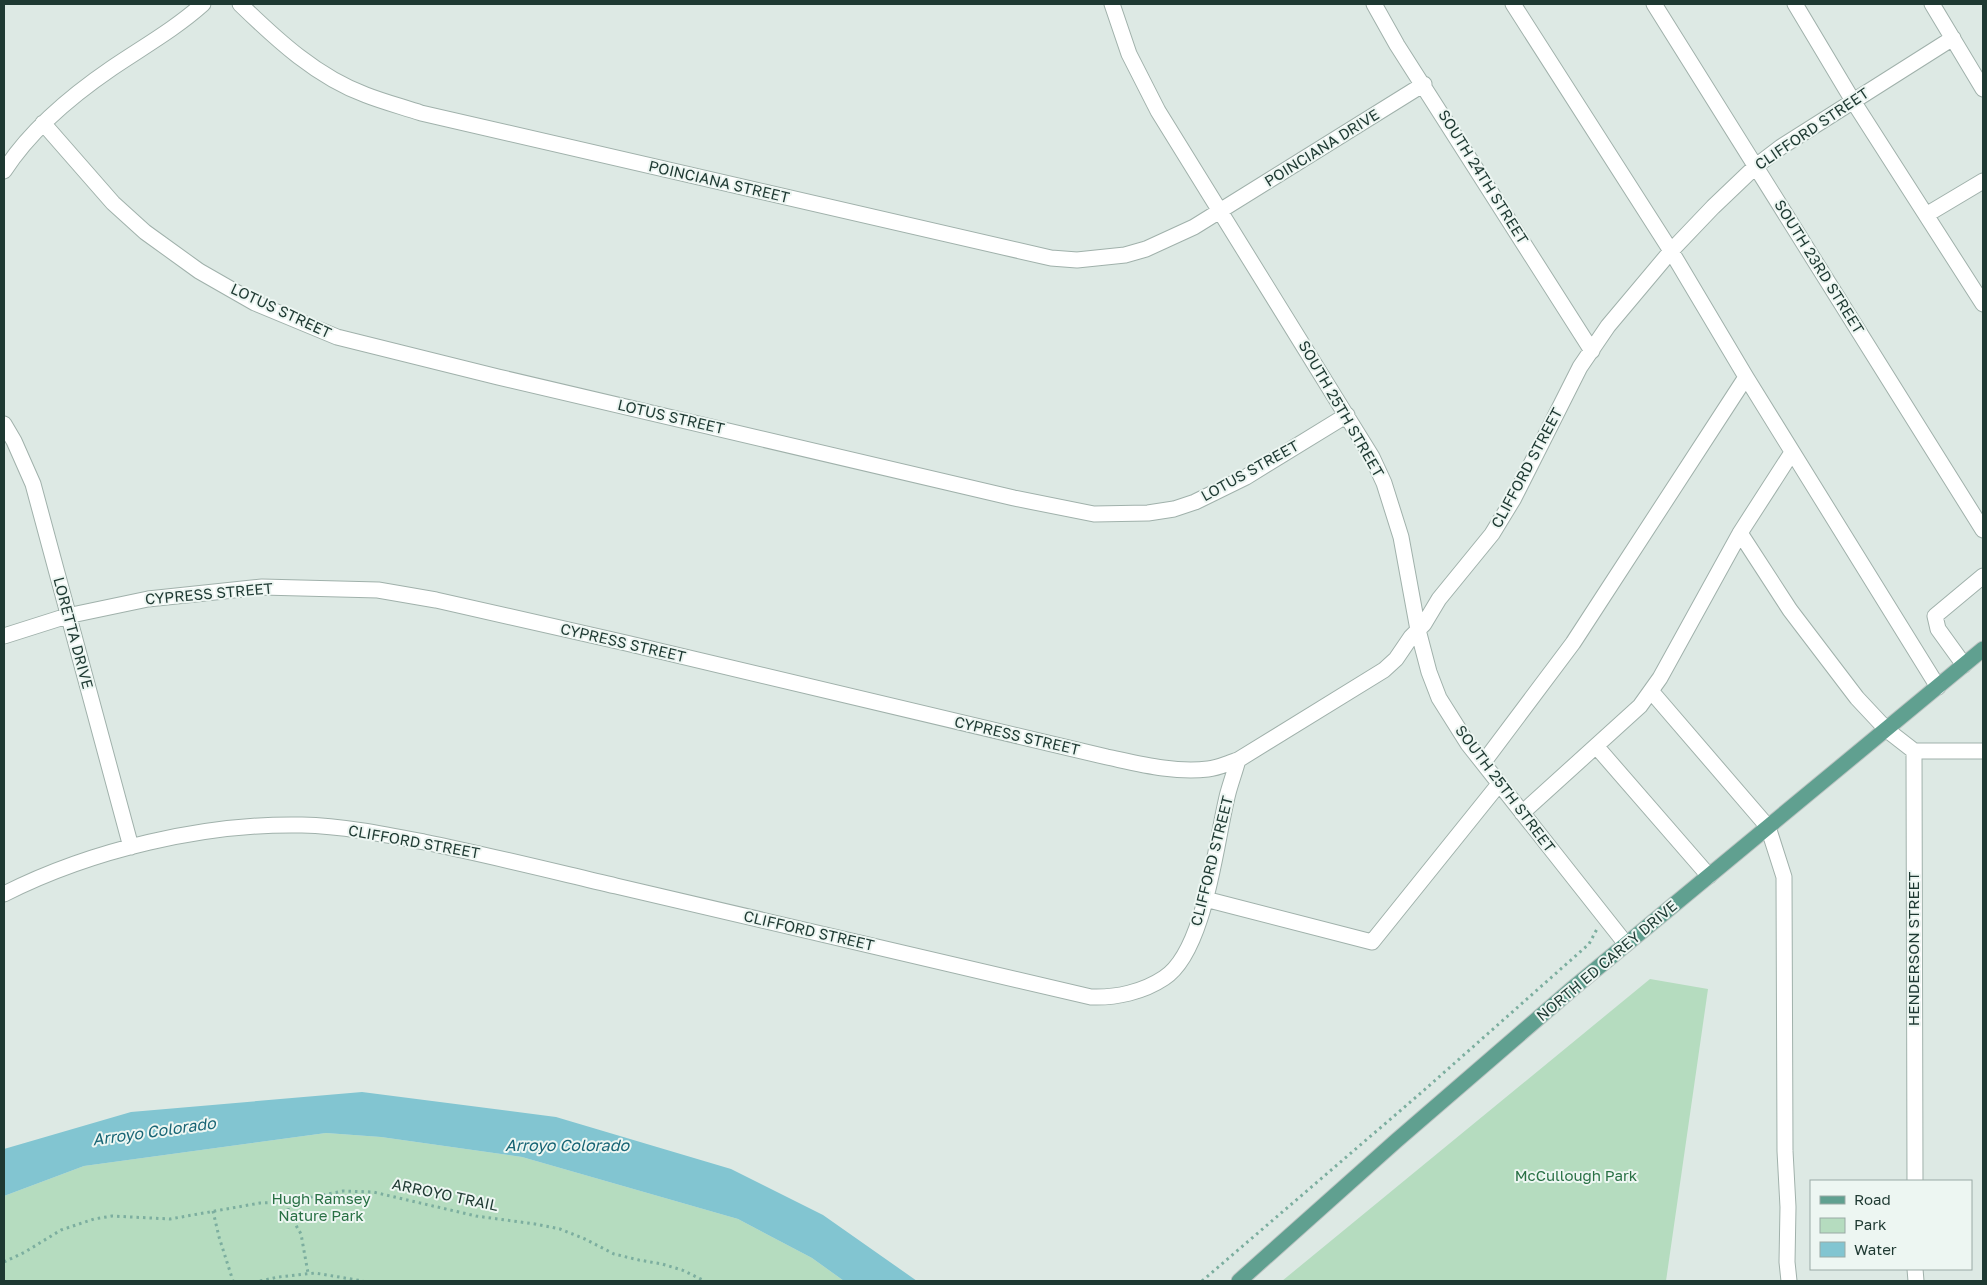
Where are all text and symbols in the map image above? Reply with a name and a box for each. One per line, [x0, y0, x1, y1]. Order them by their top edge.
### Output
street label: CLIFFORD STREET [1751, 83, 1872, 173]
street label: POINCIANA DRIVE [1261, 105, 1382, 190]
street label: SOUTH 24TH STREET [1435, 106, 1533, 247]
street label: POINCIANA STREET [647, 156, 791, 206]
street label: SOUTH 23RD STREET [1771, 196, 1868, 337]
street label: LOTUS STREET [228, 279, 335, 341]
street label: SOUTH 25TH STREET [1295, 337, 1388, 480]
street label: LOTUS STREET [616, 395, 726, 437]
street label: CLIFFORD STREET [1487, 404, 1565, 531]
street label: LOTUS STREET [1197, 436, 1302, 504]
street label: LORETTA DRIVE [50, 575, 98, 691]
street label: CYPRESS STREET [144, 578, 274, 608]
street label: CYPRESS STREET [559, 619, 688, 665]
street label: CYPRESS STREET [953, 712, 1082, 758]
street label: SOUTH 25TH STREET [1452, 721, 1560, 856]
street label: CLIFFORD STREET [1186, 794, 1236, 928]
street label: CLIFFORD STREET [347, 821, 481, 861]
street label: HENDERSON STREET [1904, 872, 1922, 1026]
street label: NORTH ED CAREY DRIVE [1532, 896, 1680, 1024]
street label: CLIFFORD STREET [742, 906, 876, 954]
water label: Arroyo Colorado [91, 1112, 218, 1150]
water label: Arroyo Colorado [505, 1135, 630, 1155]
park label: McCullough Park [1515, 1166, 1638, 1184]
street label: ARROYO TRAIL [391, 1174, 500, 1214]
legend [1810, 1180, 1972, 1270]
park label: Hugh Ramsey Nature Park [271, 1189, 371, 1224]
text: Road [1854, 1190, 1891, 1208]
text: Park [1854, 1215, 1887, 1233]
text: Water [1854, 1240, 1897, 1258]

